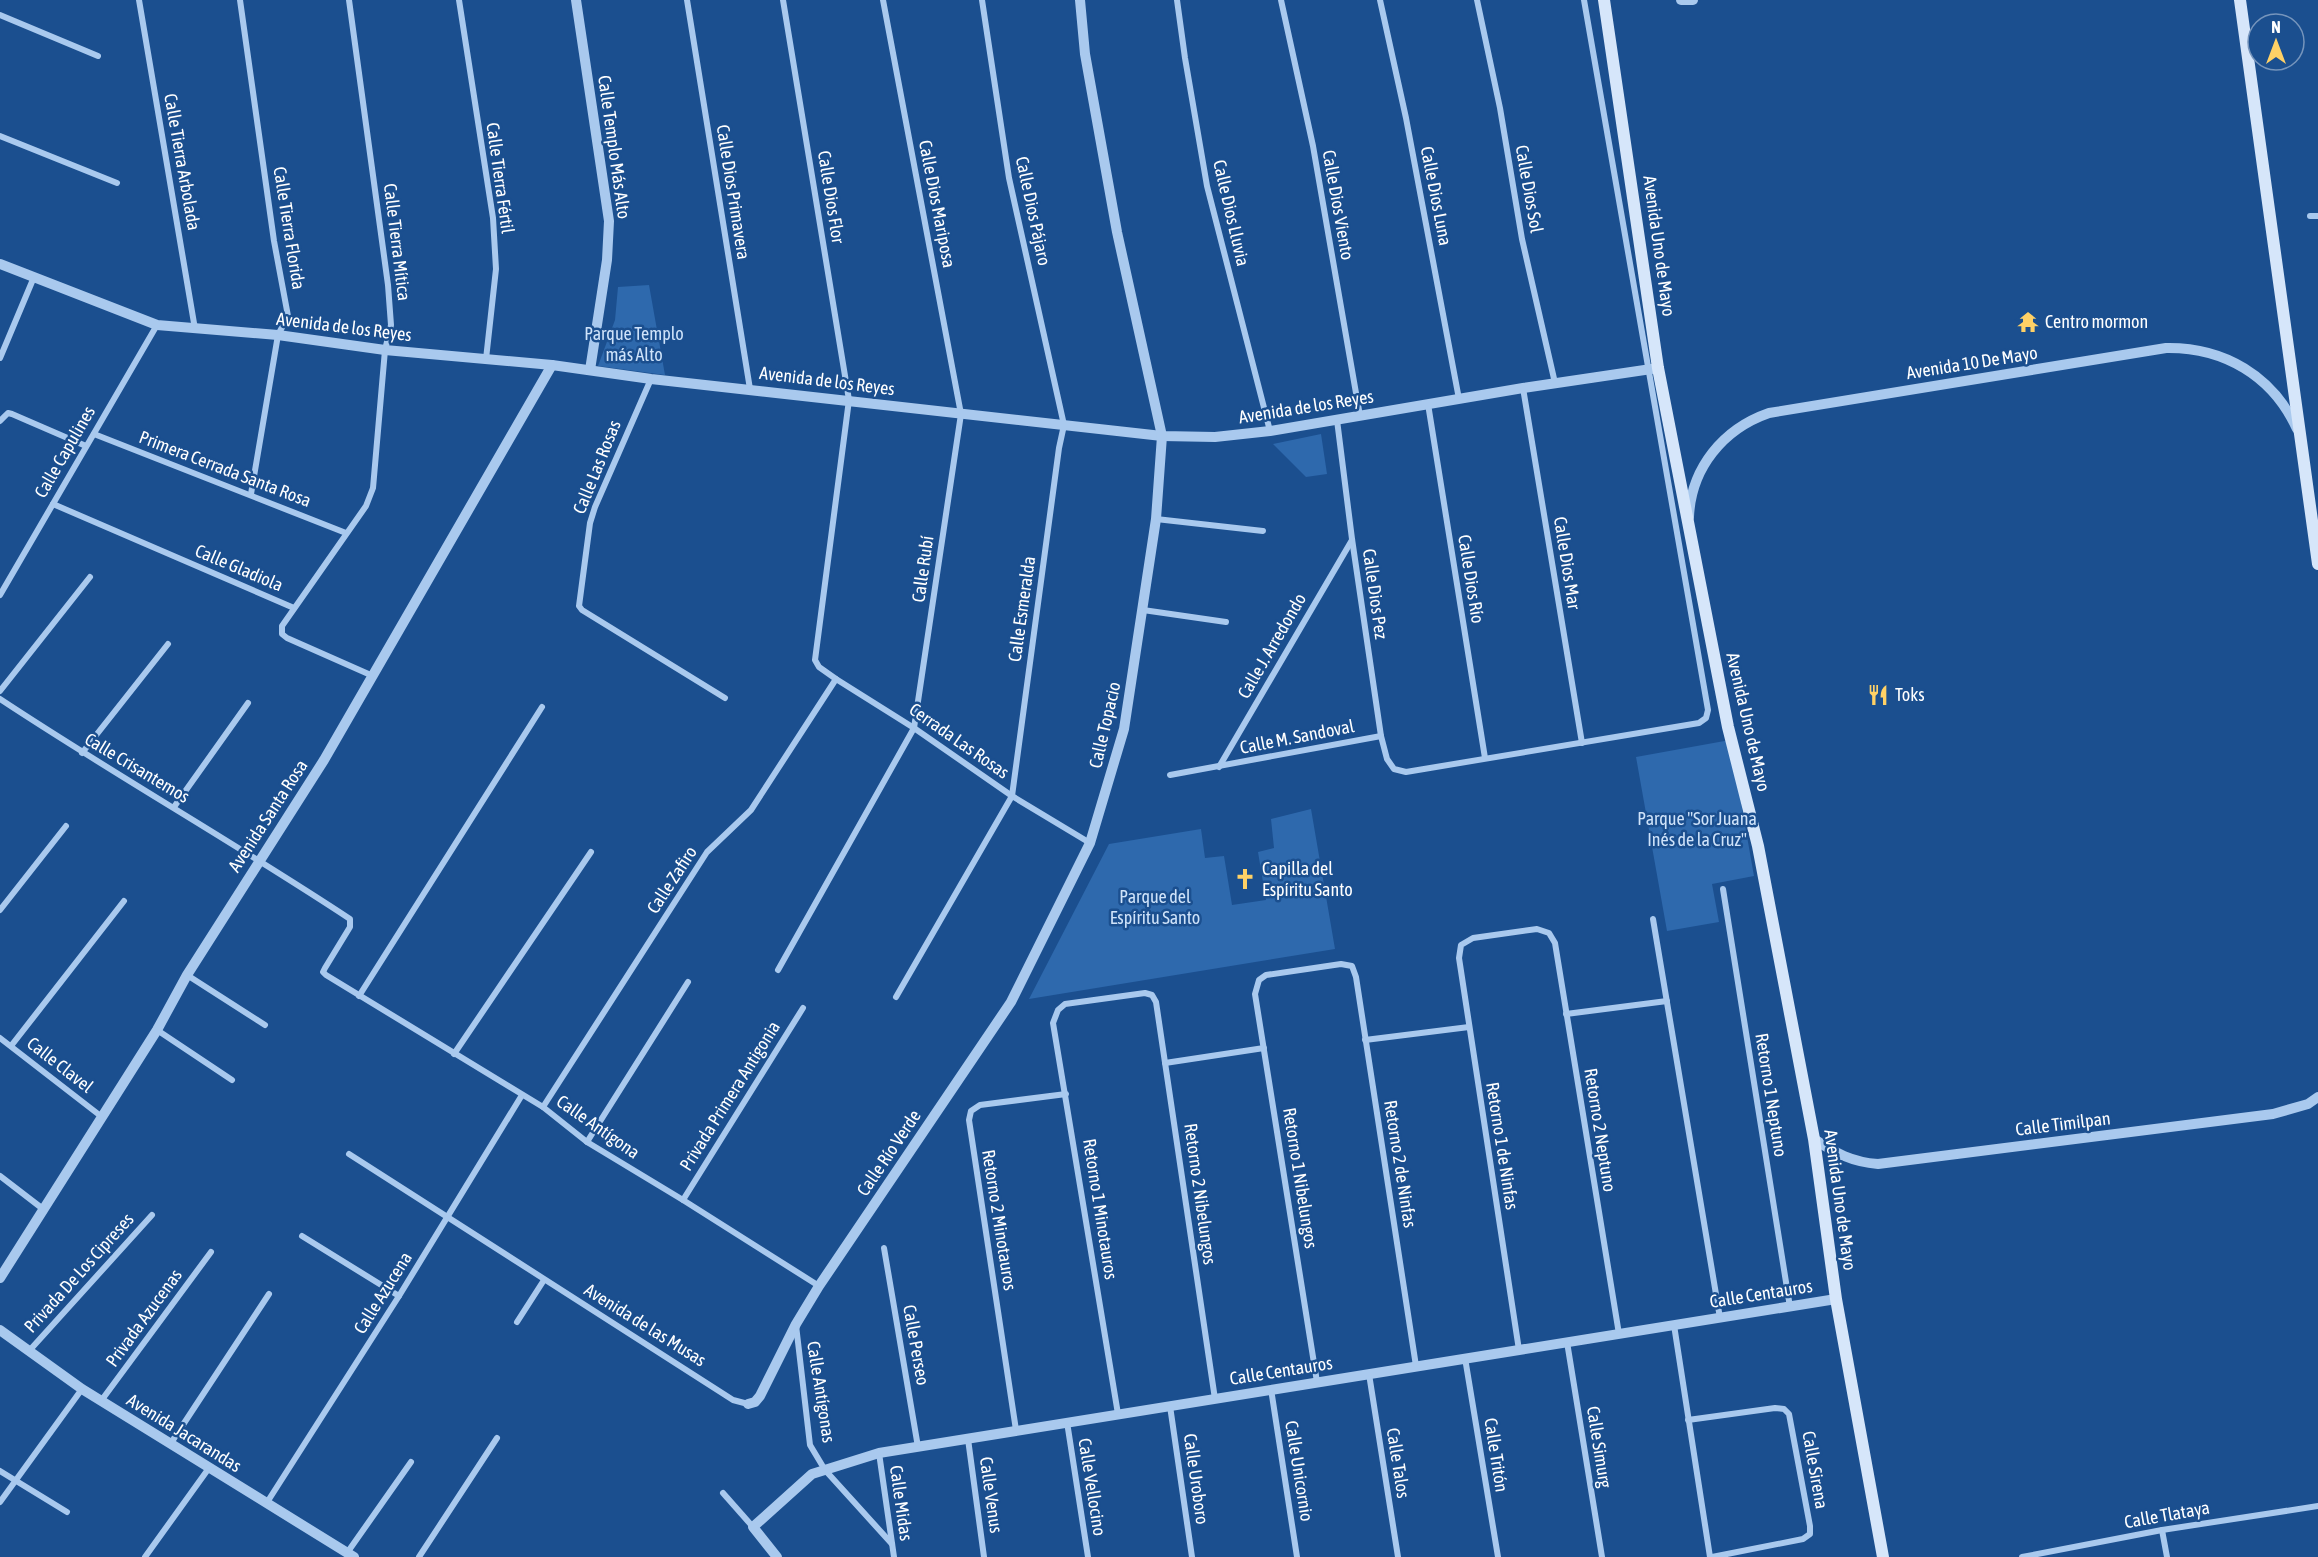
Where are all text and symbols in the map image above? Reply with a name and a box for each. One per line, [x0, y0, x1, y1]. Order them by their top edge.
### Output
north arrow [2246, 12, 2306, 72]
text: N [2271, 18, 2281, 36]
street label: Calle Templo Más Alto [594, 74, 635, 220]
street label: Calle Tierra Arbolada [160, 92, 205, 232]
street label: Calle Tierra Fértil [482, 121, 519, 235]
street label: Calle Dios Primavera [712, 123, 755, 261]
street label: Calle Dios Mariposa [915, 138, 960, 270]
street label: Calle Dios Sol [1511, 143, 1548, 235]
street label: Calle Dios Luna [1417, 144, 1456, 247]
street label: Calle Dios Viento [1318, 148, 1358, 262]
street label: Calle Dios Flor [814, 149, 849, 245]
street label: Calle Dios Pájaro [1012, 154, 1055, 267]
street label: Calle Dios Lluvia [1209, 158, 1254, 268]
street label: Calle Tierra Florida [269, 165, 310, 291]
street label: Avenida Uno de Mayo [1639, 174, 1680, 318]
street label: Calle Tierra Mítica [380, 182, 415, 302]
street label: Avenida de los Reyes [275, 308, 413, 345]
temple icon: Centro mormon [2016, 310, 2040, 334]
place label: Centro mormon [2045, 311, 2148, 332]
park label: Parque Templo más Alto [584, 323, 684, 365]
street label: Avenida 10 De Mayo [1905, 342, 2039, 383]
street label: Avenida de los Reyes [758, 362, 896, 399]
street label: Avenida de los Reyes [1237, 385, 1375, 428]
street label: Calle Capulines [30, 402, 99, 501]
street label: Calle Las Rosas [568, 417, 625, 517]
street label: Primera Cerrada Santa Rosa [136, 426, 314, 511]
street label: Calle Dios Mar [1550, 515, 1585, 612]
street label: Calle Dios Río [1454, 533, 1489, 625]
street label: Calle Rubí [907, 534, 938, 603]
street label: Calle Gladiola [192, 540, 286, 595]
street label: Calle Dios Pez [1359, 547, 1392, 641]
street label: Calle Esmeralda [1004, 555, 1039, 663]
street label: Calle J. Arredondo [1233, 589, 1310, 702]
street label: Avenida Uno de Mayo [1722, 650, 1775, 793]
street label: Calle Topacio [1084, 680, 1125, 770]
restaurant icon: Toks [1866, 683, 1890, 707]
place label: Toks [1895, 684, 1925, 705]
street label: Cerrada Las Rosas [905, 698, 1013, 783]
street label: Calle M. Sandoval [1238, 715, 1356, 758]
street label: Calle Crisantemos [81, 728, 193, 807]
street label: Avenida Santa Rosa [224, 756, 312, 876]
park label: Parque "Sor Juana Inés de la Cruz" [1637, 808, 1757, 850]
street label: Calle Zafiro [642, 842, 701, 917]
place label: Capilla del Espíritu Santo [1262, 858, 1353, 900]
church icon: Capilla del Espíritu Santo [1233, 867, 1257, 891]
park label: Parque del Espíritu Santo [1110, 886, 1200, 928]
street label: Privada Primera Antigonia [675, 1017, 784, 1174]
street label: Calle Clavel [23, 1032, 98, 1097]
street label: Retorno 1 Neptuno [1751, 1032, 1792, 1158]
street label: Retorno 2 Neptuno [1580, 1067, 1621, 1193]
street label: Retorno 1 de Ninfas [1482, 1081, 1523, 1211]
street label: Calle Antígona [553, 1090, 644, 1163]
street label: Retorno 2 de Ninfas [1380, 1099, 1421, 1229]
street label: Calle Río Verde [852, 1106, 925, 1200]
street label: Retorno 1 Nibelungos [1279, 1106, 1322, 1250]
street label: Calle Timilpan [2014, 1107, 2112, 1140]
street label: Retorno 2 Nibelungos [1180, 1122, 1221, 1266]
street label: Avenida Uno de Mayo [1820, 1128, 1861, 1272]
street label: Retorno 1 Minotauros [1079, 1137, 1122, 1281]
street label: Retorno 2 Minotauros [978, 1148, 1021, 1292]
street label: Privada De Los Cipreses [20, 1209, 138, 1337]
street label: Calle Azucena [349, 1248, 416, 1337]
street label: Privada Azucenas [101, 1265, 186, 1371]
street label: Calle Centauros [1708, 1275, 1814, 1312]
street label: Avenida de las Musas [581, 1279, 710, 1370]
street label: Calle Perseo [899, 1303, 934, 1387]
street label: Calle Antígonas [803, 1340, 840, 1444]
street label: Calle Centauros [1228, 1352, 1334, 1389]
street label: Avenida Jacarandas [123, 1389, 245, 1476]
street label: Calle Simurg [1583, 1405, 1616, 1489]
street label: Calle Tritón [1480, 1416, 1513, 1494]
street label: Calle Unicornio [1281, 1419, 1318, 1523]
street label: Calle Talos [1383, 1426, 1414, 1500]
street label: Calle Sirena [1798, 1429, 1833, 1511]
street label: Calle Uroboro [1180, 1432, 1213, 1526]
street label: Calle Vellocino [1074, 1437, 1111, 1537]
street label: Calle Venus [976, 1455, 1007, 1534]
street label: Calle Midas [886, 1464, 917, 1542]
street label: Calle Tlataya [2123, 1497, 2211, 1532]

